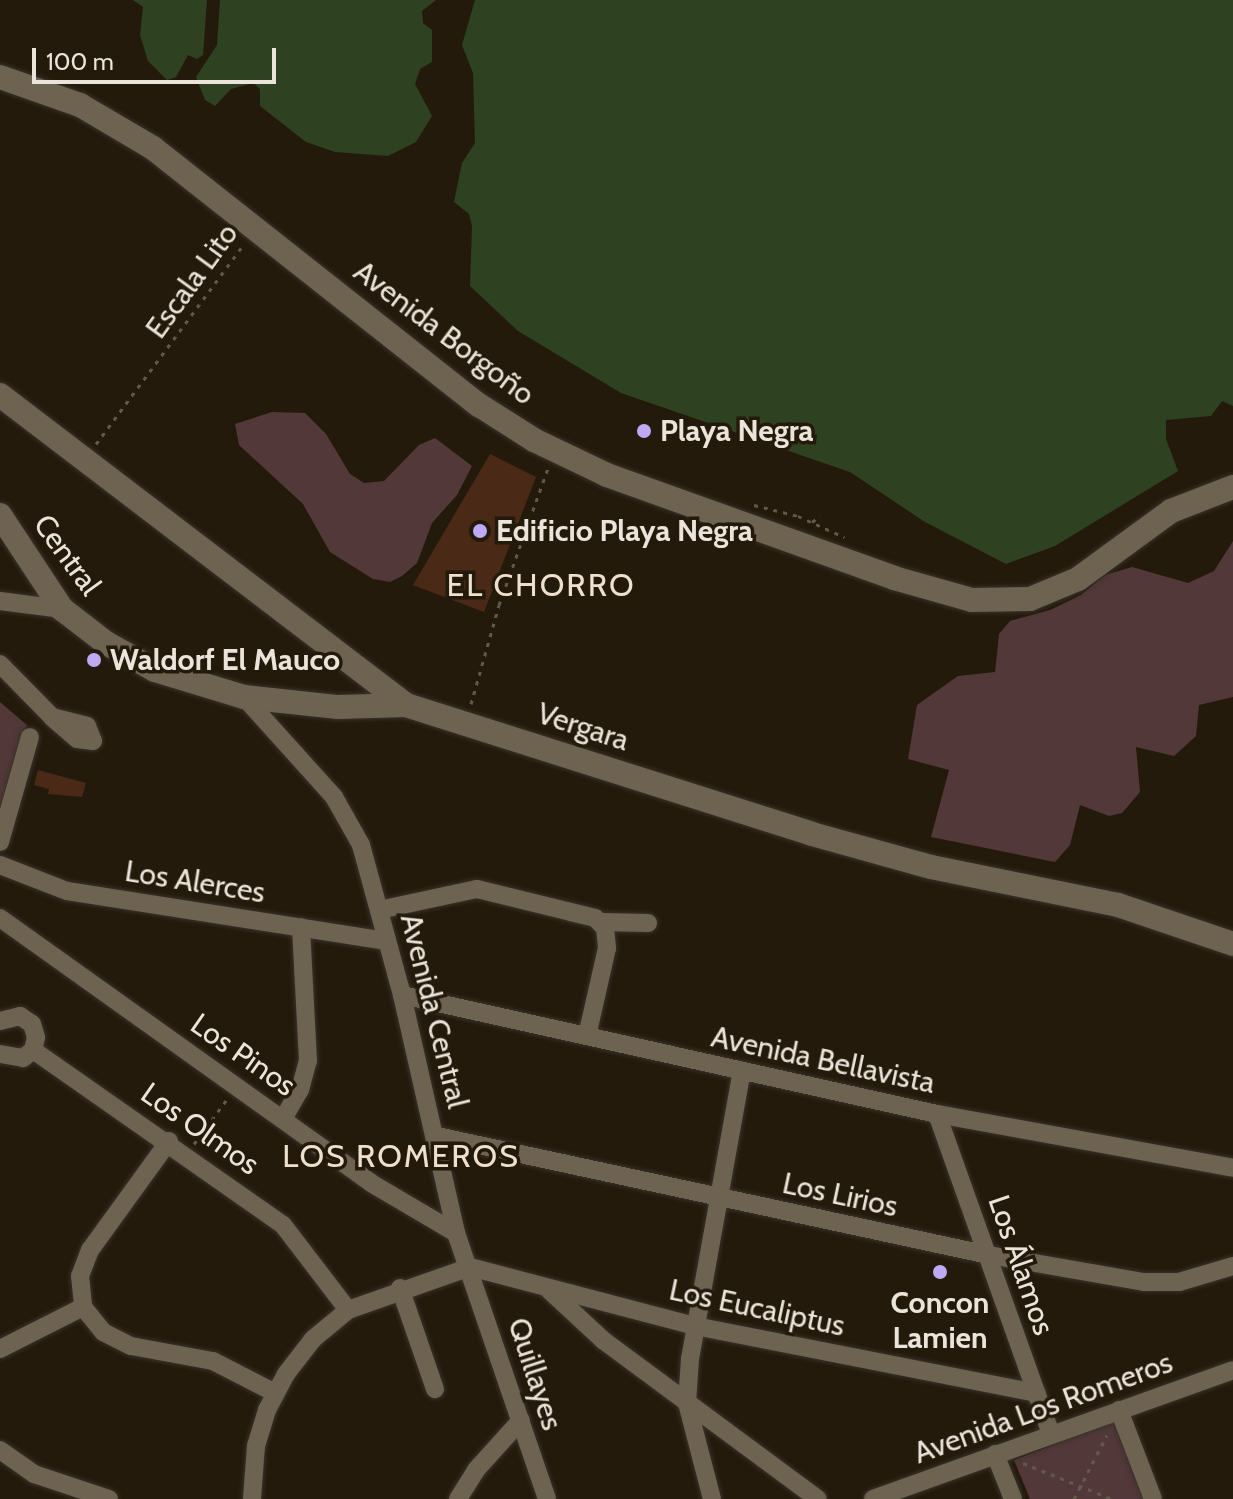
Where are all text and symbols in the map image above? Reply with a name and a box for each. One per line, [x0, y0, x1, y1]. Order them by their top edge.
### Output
scale bar [36, 32, 280, 82]
text: 100 m [46, 47, 114, 76]
street label: Escala Lito [138, 217, 246, 345]
street label: Avenida Borgoño [347, 253, 541, 413]
place label: Playa Negra [660, 413, 813, 449]
marker: Playa Negra [635, 422, 653, 440]
street label: Central [26, 508, 108, 602]
place label: Edificio Playa Negra [496, 513, 753, 549]
marker: Edificio Playa Negra [471, 522, 489, 540]
district label: EL CHORRO [446, 566, 636, 604]
place label: Waldorf El Mauco [110, 642, 340, 678]
marker: Waldorf El Mauco [85, 651, 103, 669]
street label: Vergara [533, 695, 633, 759]
street label: Los Alerces [122, 853, 268, 911]
street label: Avenida Central [392, 910, 476, 1112]
street label: Los Pinos [184, 1006, 302, 1104]
street label: Avenida Bellavista [708, 1019, 938, 1101]
street label: Los Olmos [134, 1075, 266, 1183]
district label: LOS ROMEROS [282, 1137, 520, 1175]
street label: Los Lirios [779, 1165, 901, 1225]
street label: Los Álamos [980, 1190, 1062, 1340]
marker: Concon Lamien [931, 1263, 949, 1281]
street label: Los Eucaliptus [666, 1272, 848, 1344]
place label: Concon Lamien [891, 1285, 989, 1356]
street label: Quillayes [500, 1313, 570, 1435]
street label: Avenida Los Romeros [909, 1345, 1177, 1471]

